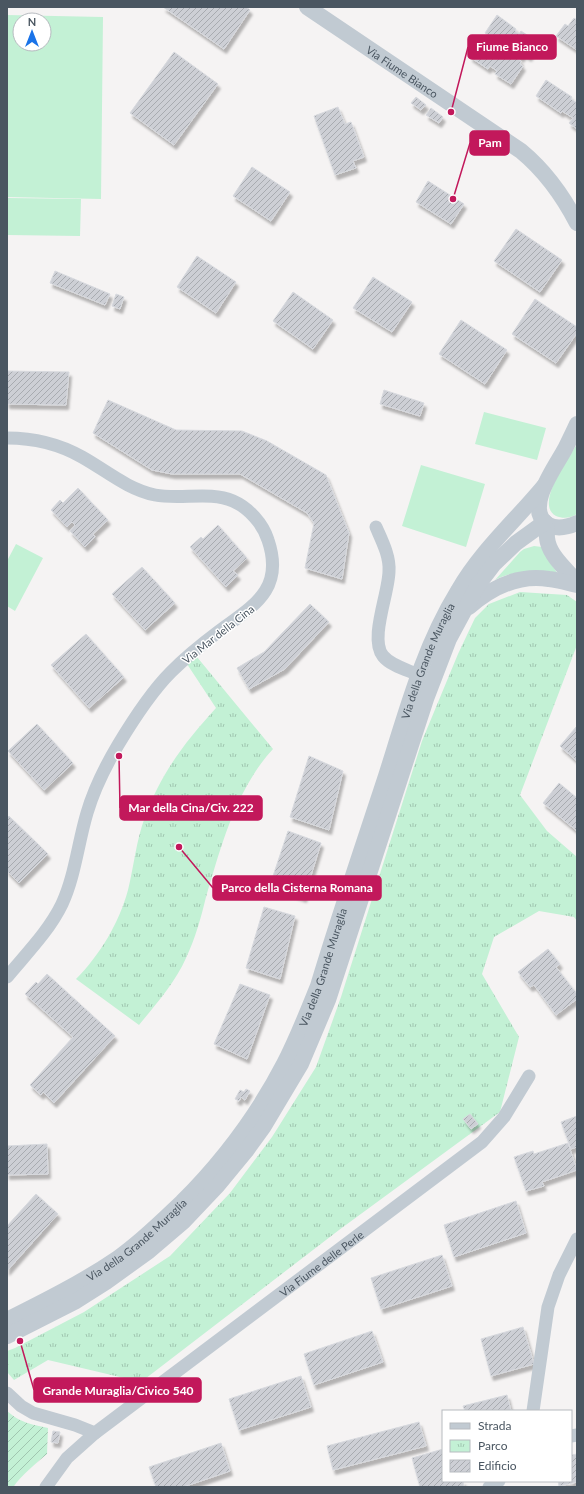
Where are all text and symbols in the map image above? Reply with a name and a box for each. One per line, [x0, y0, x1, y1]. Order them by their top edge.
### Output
north arrow [12, 12, 52, 52]
text: N [28, 15, 36, 28]
callout: Fiume Bianco [468, 35, 556, 59]
text: Fiume Bianco [476, 39, 548, 54]
street label: Via Fiume Bianco [364, 42, 441, 100]
callout: Pam [470, 131, 509, 155]
text: Pam [478, 135, 502, 150]
street label: Via della Grande Muraglia [398, 600, 456, 720]
street label: Via Mar della Cina [180, 602, 256, 666]
callout: Mar della Cina/Civ. 222 [120, 796, 262, 820]
text: Mar della Cina/Civ. 222 [128, 800, 254, 815]
callout: Parco della Cisterna Romana [213, 876, 381, 900]
text: Parco della Cisterna Romana [221, 880, 373, 895]
street label: Via della Grande Muraglia [296, 906, 349, 1028]
street label: Via della Grande Muraglia [84, 1195, 189, 1283]
street label: Via Fiume delle Perle [277, 1227, 366, 1299]
callout: Grande Muraglia/Civico 540 [34, 1378, 201, 1402]
text: Grande Muraglia/Civico 540 [42, 1383, 194, 1398]
legend [442, 1410, 572, 1482]
text: Strada [478, 1418, 511, 1433]
text: Parco [478, 1438, 508, 1453]
text: Edificio [478, 1458, 517, 1473]

